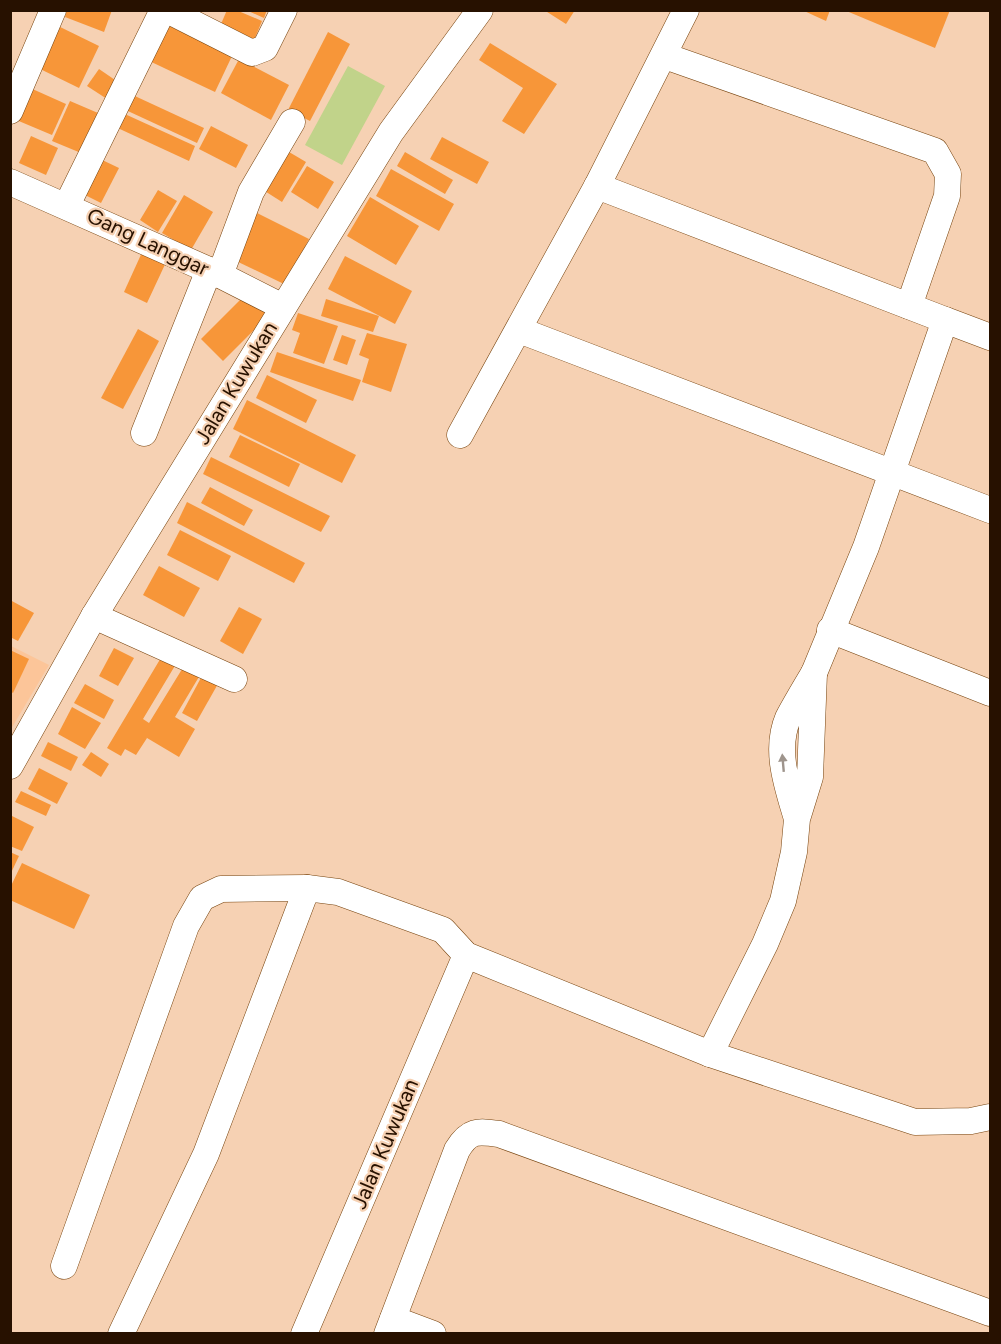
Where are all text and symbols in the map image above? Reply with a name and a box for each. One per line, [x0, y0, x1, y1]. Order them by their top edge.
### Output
street label: Gang Langgar [83, 202, 213, 281]
street label: Jalan Kuwukan [189, 317, 282, 449]
one-way arrow [778, 753, 788, 772]
street label: Jalan Kuwukan [346, 1075, 423, 1213]

